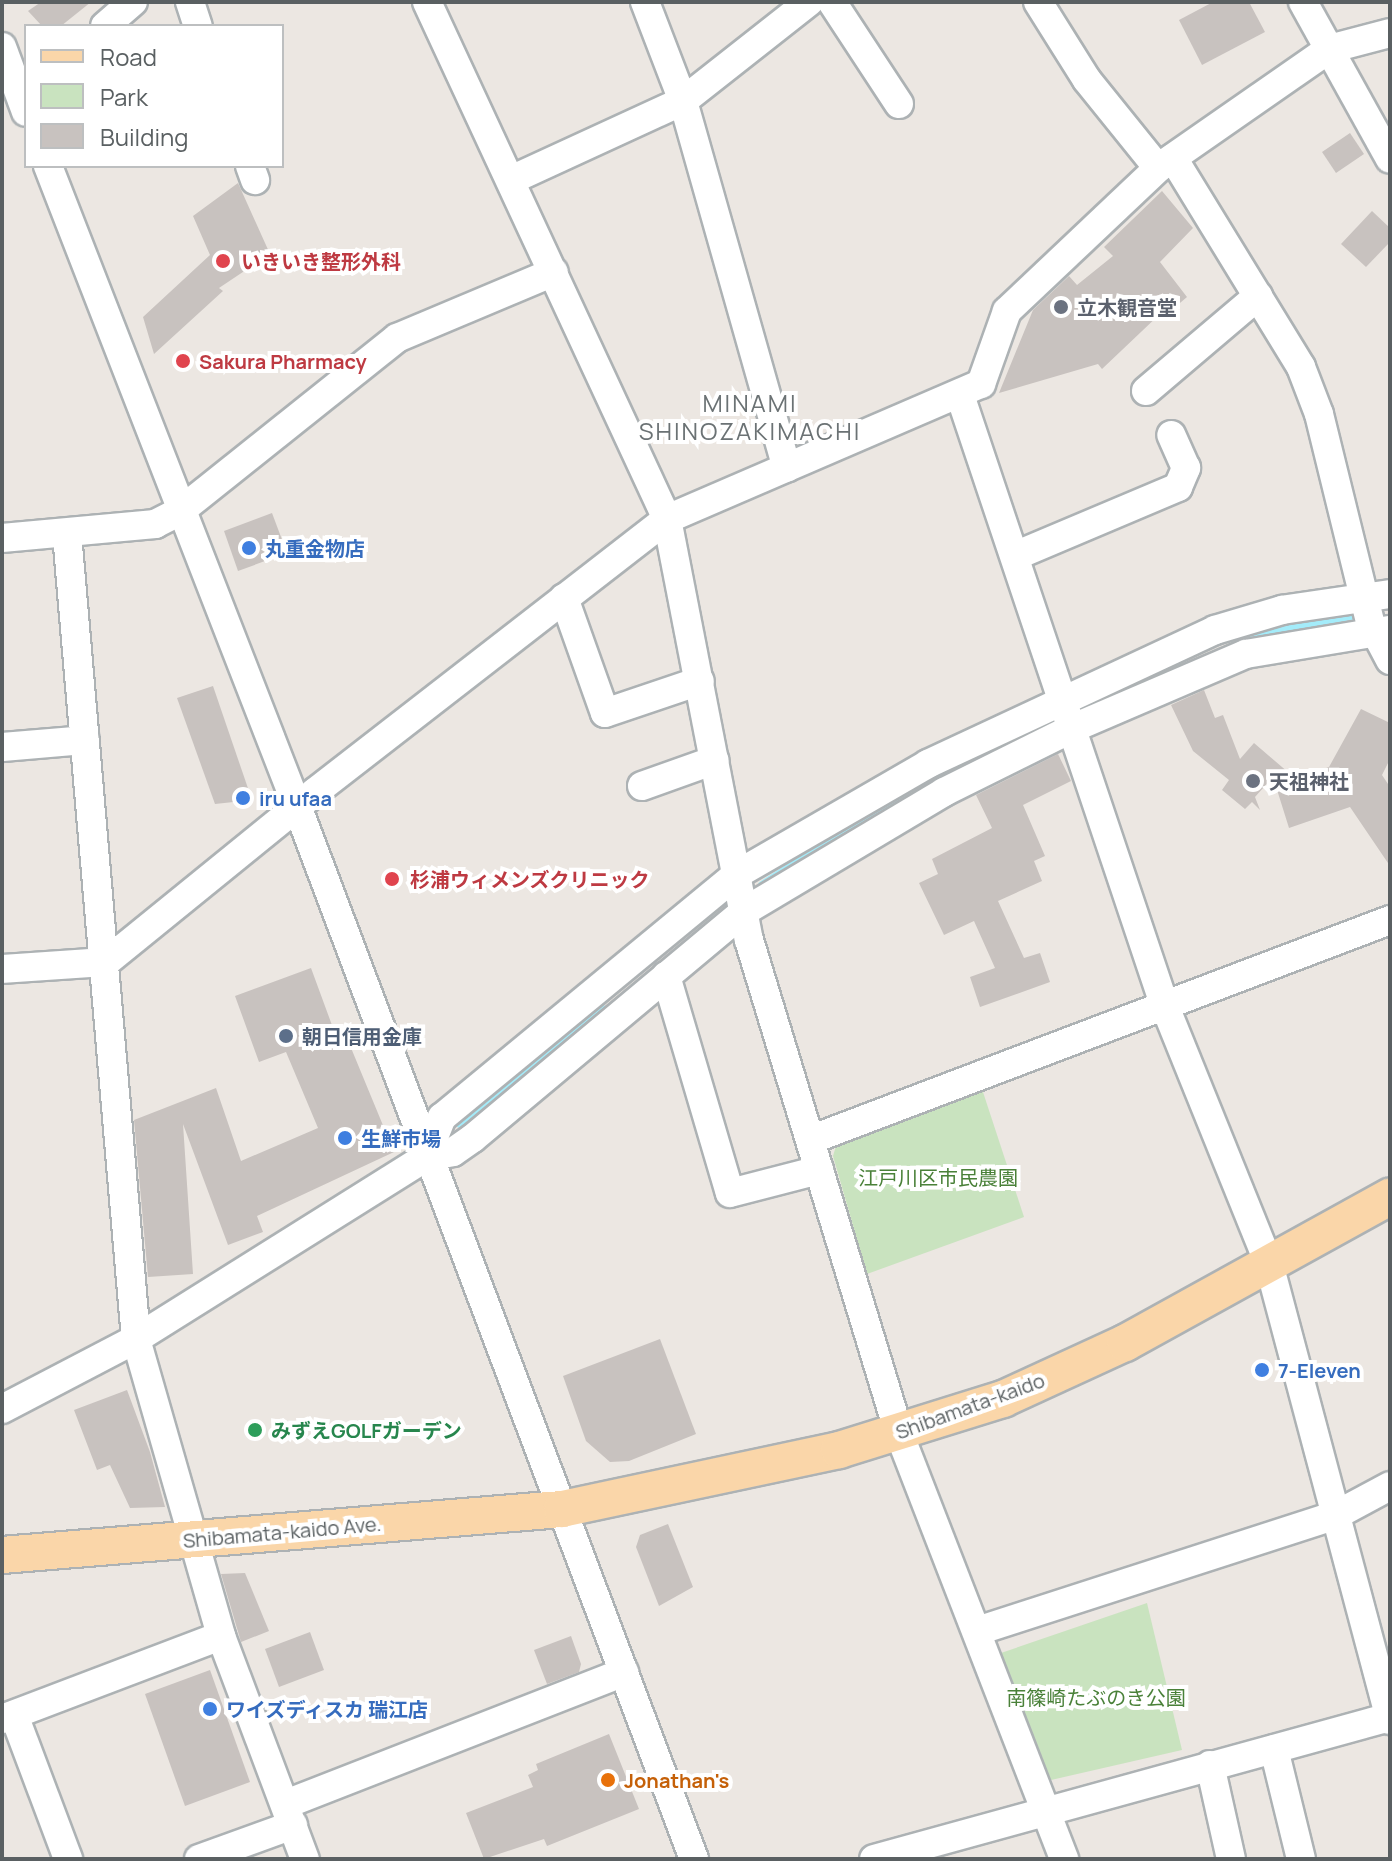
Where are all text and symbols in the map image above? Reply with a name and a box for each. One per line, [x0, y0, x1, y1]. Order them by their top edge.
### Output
legend [24, 24, 284, 168]
text: Road [100, 40, 157, 73]
text: Park [100, 80, 148, 113]
text: Building [100, 120, 188, 153]
place label: いきいき整形外科 [241, 249, 401, 273]
marker: いきいき整形外科 [212, 250, 234, 272]
place label: 立木観音堂 [1077, 295, 1177, 319]
marker: 立木観音堂 [1052, 298, 1070, 316]
place label: Sakura Pharmacy [199, 349, 367, 373]
marker: Sakura Pharmacy [174, 352, 192, 370]
district label: MINAMI SHINOZAKIMACHI [639, 389, 861, 445]
place label: 丸重金物店 [265, 536, 365, 560]
marker: 丸重金物店 [240, 539, 258, 557]
place label: 天祖神社 [1269, 769, 1349, 793]
marker: 天祖神社 [1244, 772, 1262, 790]
place label: iru ufaa [259, 786, 332, 810]
marker: iru ufaa [234, 789, 252, 807]
place label: 杉浦ウィメンズクリニック [410, 867, 650, 891]
marker: 杉浦ウィメンズクリニック [381, 868, 403, 890]
place label: 朝日信用金庫 [302, 1024, 422, 1048]
marker: 朝日信用金庫 [277, 1027, 295, 1045]
place label: 生鮮市場 [361, 1126, 441, 1150]
marker: 生鮮市場 [336, 1129, 354, 1147]
park label: 江戸川区市民農園 [858, 1165, 1018, 1189]
place label: 7-Eleven [1278, 1358, 1361, 1382]
marker: 7-Eleven [1253, 1361, 1271, 1379]
street label: Shibamata-kaido [892, 1368, 1048, 1444]
place label: みずえGOLFガーデン [271, 1418, 462, 1442]
marker: みずえGOLFガーデン [246, 1421, 264, 1439]
street label: Shibamata-kaido Ave. [182, 1511, 382, 1553]
park label: 南篠崎たぶのき公園 [1006, 1685, 1186, 1709]
place label: ワイズディスカ 瑞江店 [226, 1697, 430, 1721]
marker: ワイズディスカ 瑞江店 [201, 1700, 219, 1718]
place label: Jonathan's [624, 1768, 729, 1792]
marker: Jonathan's [599, 1771, 617, 1789]

